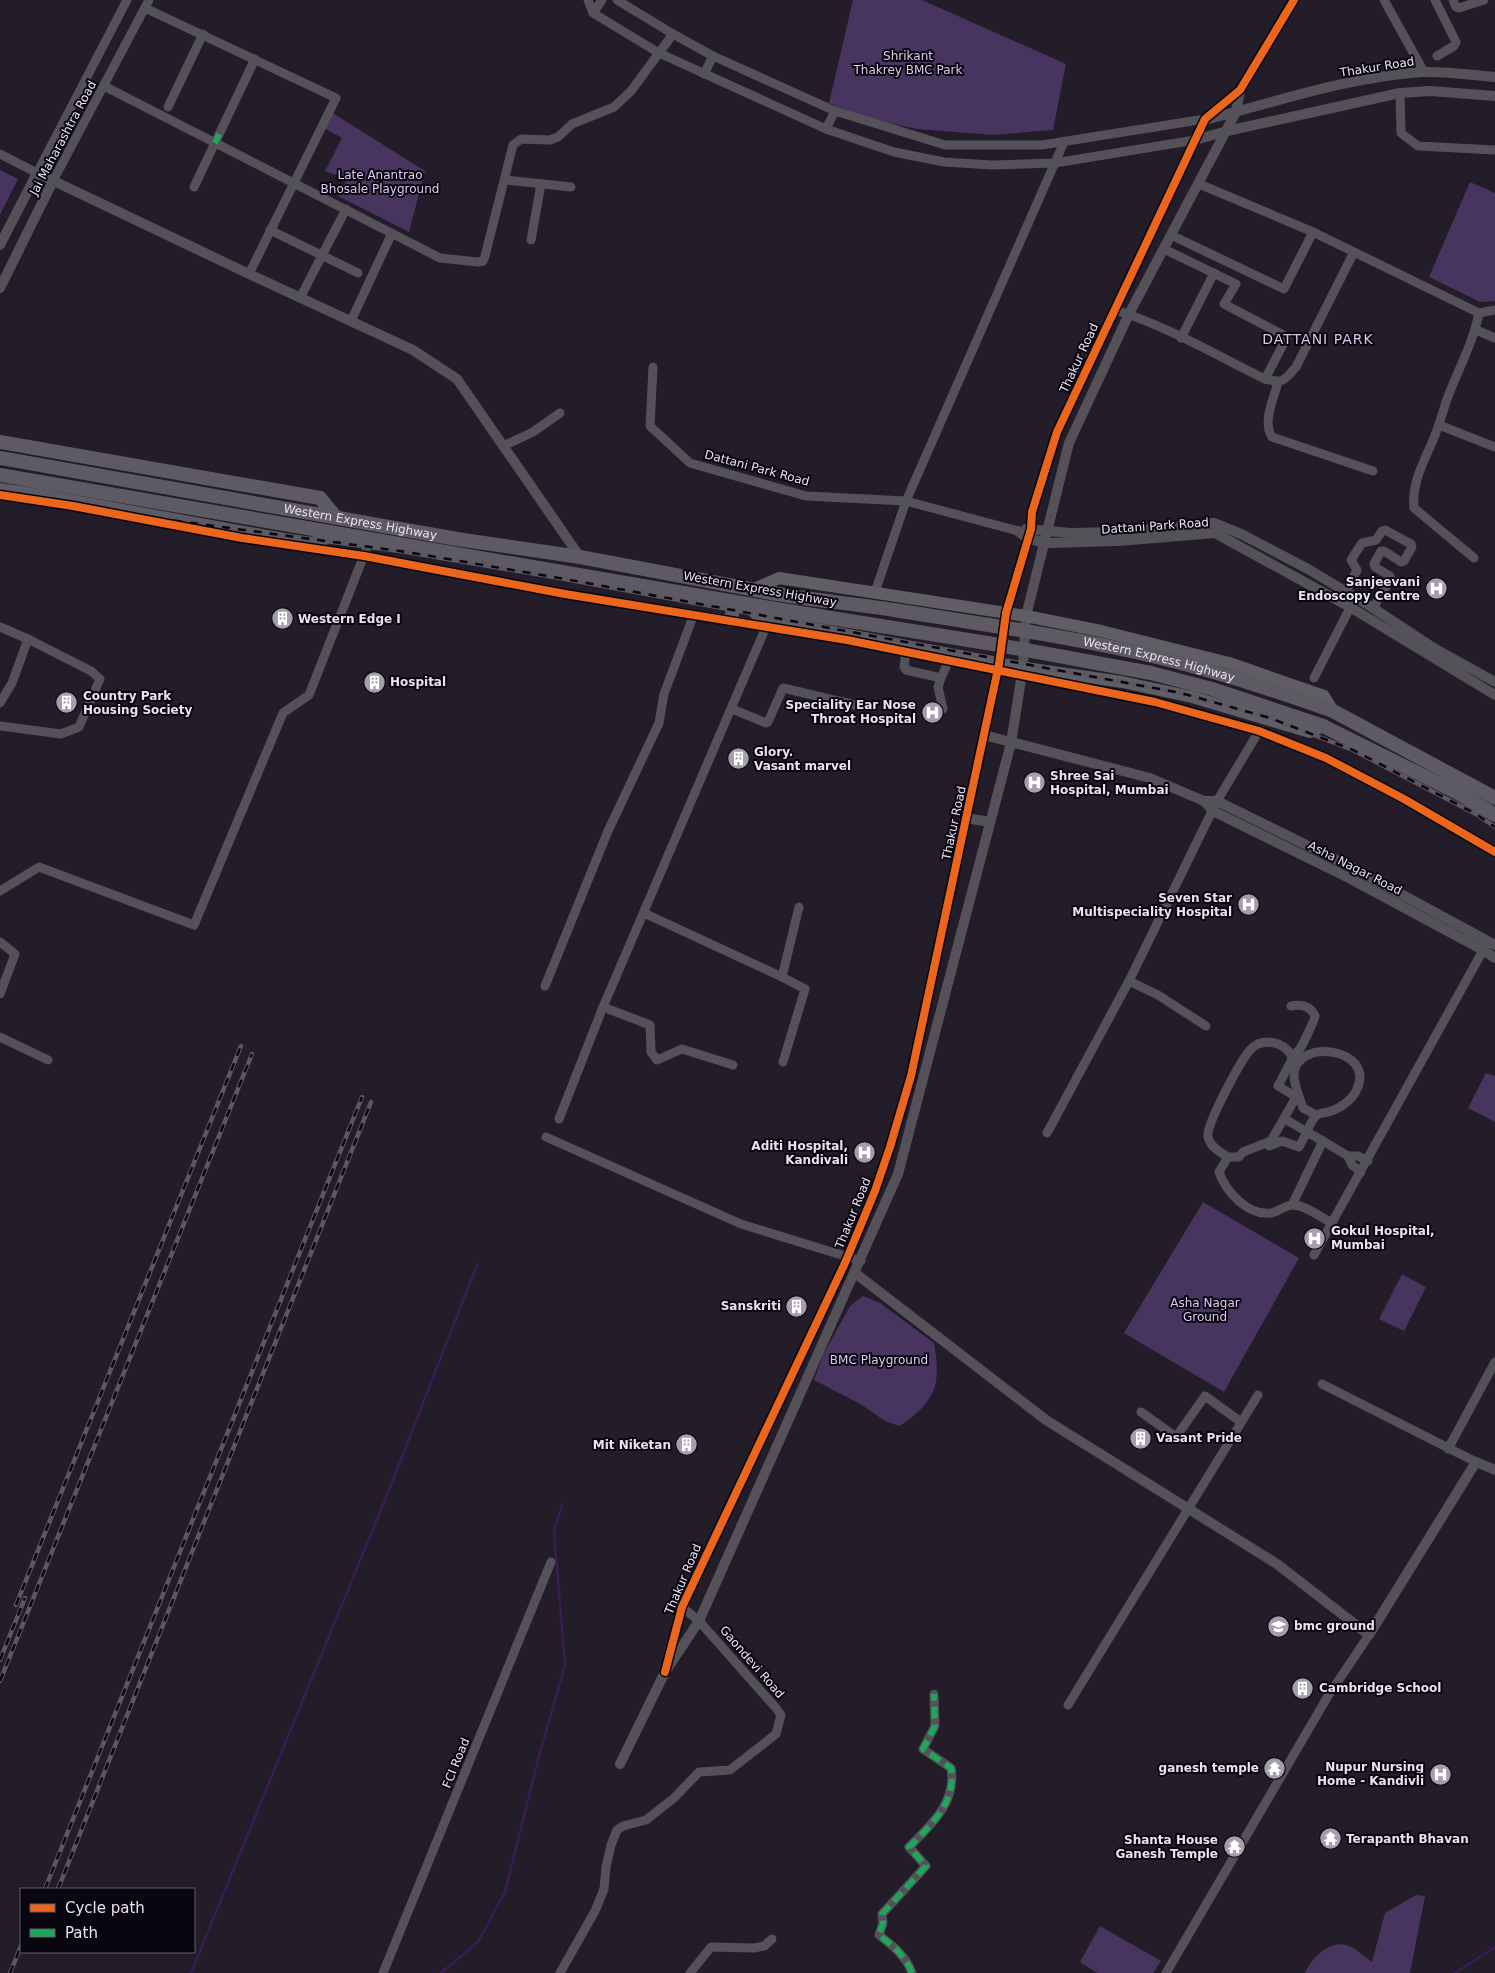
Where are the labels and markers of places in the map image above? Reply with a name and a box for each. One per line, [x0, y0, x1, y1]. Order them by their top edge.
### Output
place label: Sanjeevani Endoscopy Centre [1298, 575, 1420, 603]
hospital icon: Sanjeevani Endoscopy Centre [1424, 577, 1448, 601]
building icon: Western Edge I [270, 607, 294, 631]
place label: Western Edge I [298, 612, 401, 626]
building icon: Hospital [362, 670, 386, 694]
place label: Hospital [390, 675, 446, 689]
place label: Country Park Housing Society [83, 689, 192, 717]
building icon: Country Park Housing Society [55, 691, 79, 715]
place label: Speciality Ear Nose Throat Hospital [785, 698, 916, 726]
hospital icon: Speciality Ear Nose Throat Hospital [920, 700, 944, 724]
place label: Glory. Vasant marvel [754, 745, 851, 773]
building icon: Glory. Vasant marvel [726, 747, 750, 771]
place label: Shree Sai Hospital, Mumbai [1050, 769, 1169, 797]
hospital icon: Shree Sai Hospital, Mumbai [1022, 771, 1046, 795]
place label: Seven Star Multispeciality Hospital [1072, 891, 1232, 919]
hospital icon: Seven Star Multispeciality Hospital [1236, 893, 1260, 917]
place label: Aditi Hospital, Kandivali [751, 1139, 848, 1167]
hospital icon: Aditi Hospital, Kandivali [852, 1141, 876, 1165]
place label: Gokul Hospital, Mumbai [1331, 1224, 1435, 1252]
hospital icon: Gokul Hospital, Mumbai [1303, 1226, 1327, 1250]
building icon: Sanskriti [785, 1294, 809, 1318]
place label: Sanskriti [721, 1299, 781, 1313]
building icon: Vasant Pride [1128, 1426, 1152, 1450]
place label: Vasant Pride [1156, 1431, 1242, 1445]
building icon: Mit Niketan [675, 1433, 699, 1457]
place label: Mit Niketan [593, 1438, 671, 1452]
school or university icon: bmc ground [1266, 1614, 1290, 1638]
place label: bmc ground [1294, 1619, 1375, 1633]
building icon: Cambridge School [1291, 1676, 1315, 1700]
place label: Cambridge School [1319, 1681, 1441, 1695]
temple icon: ganesh temple [1263, 1756, 1287, 1780]
place label: Nupur Nursing Home - Kandivli [1317, 1760, 1424, 1788]
place label: ganesh temple [1159, 1761, 1259, 1775]
hospital icon: Nupur Nursing Home - Kandivli [1428, 1762, 1452, 1786]
temple icon: Terapanth Bhavan [1318, 1827, 1342, 1851]
place label: Terapanth Bhavan [1346, 1832, 1469, 1846]
place label: Shanta House Ganesh Temple [1115, 1833, 1218, 1861]
temple icon: Shanta House Ganesh Temple [1222, 1835, 1246, 1859]

